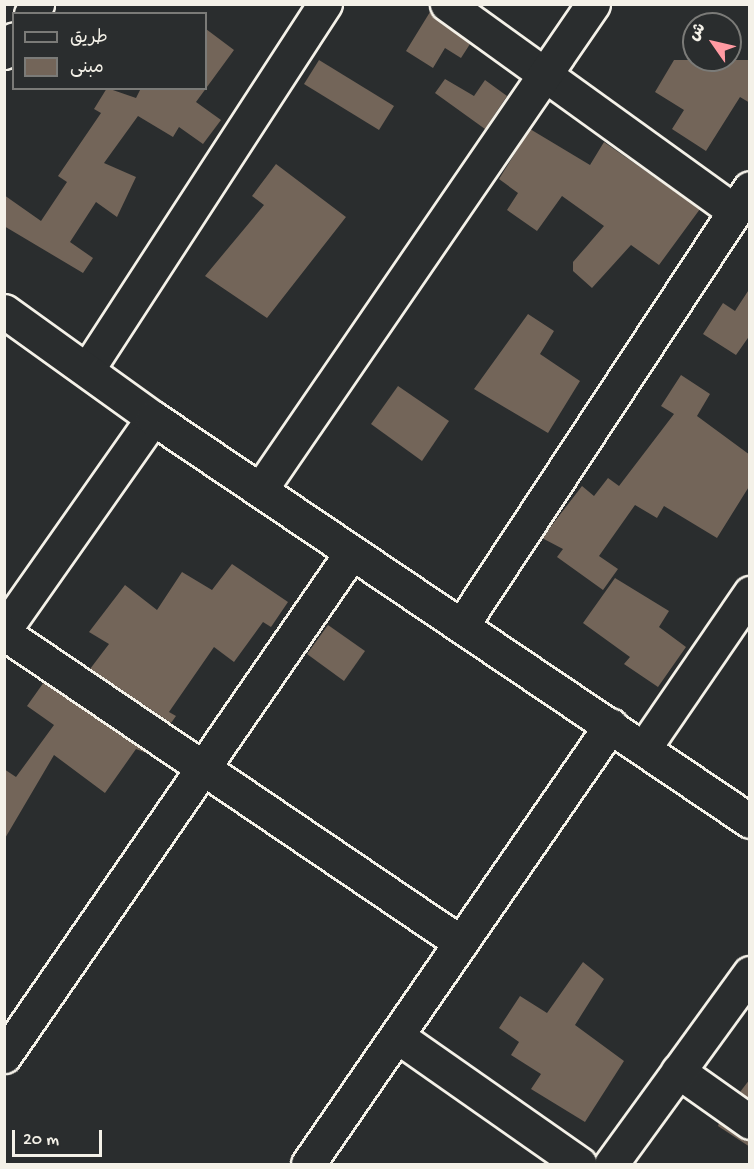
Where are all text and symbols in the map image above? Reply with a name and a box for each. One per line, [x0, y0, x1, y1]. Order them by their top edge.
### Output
legend [12, 12, 207, 90]
north arrow [682, 12, 742, 72]
text: ش [686, 20, 711, 45]
text: طريق [70, 28, 108, 49]
text: مبنى [70, 58, 104, 79]
scale bar [15, 1118, 105, 1156]
text: 20 m [23, 1130, 59, 1151]

